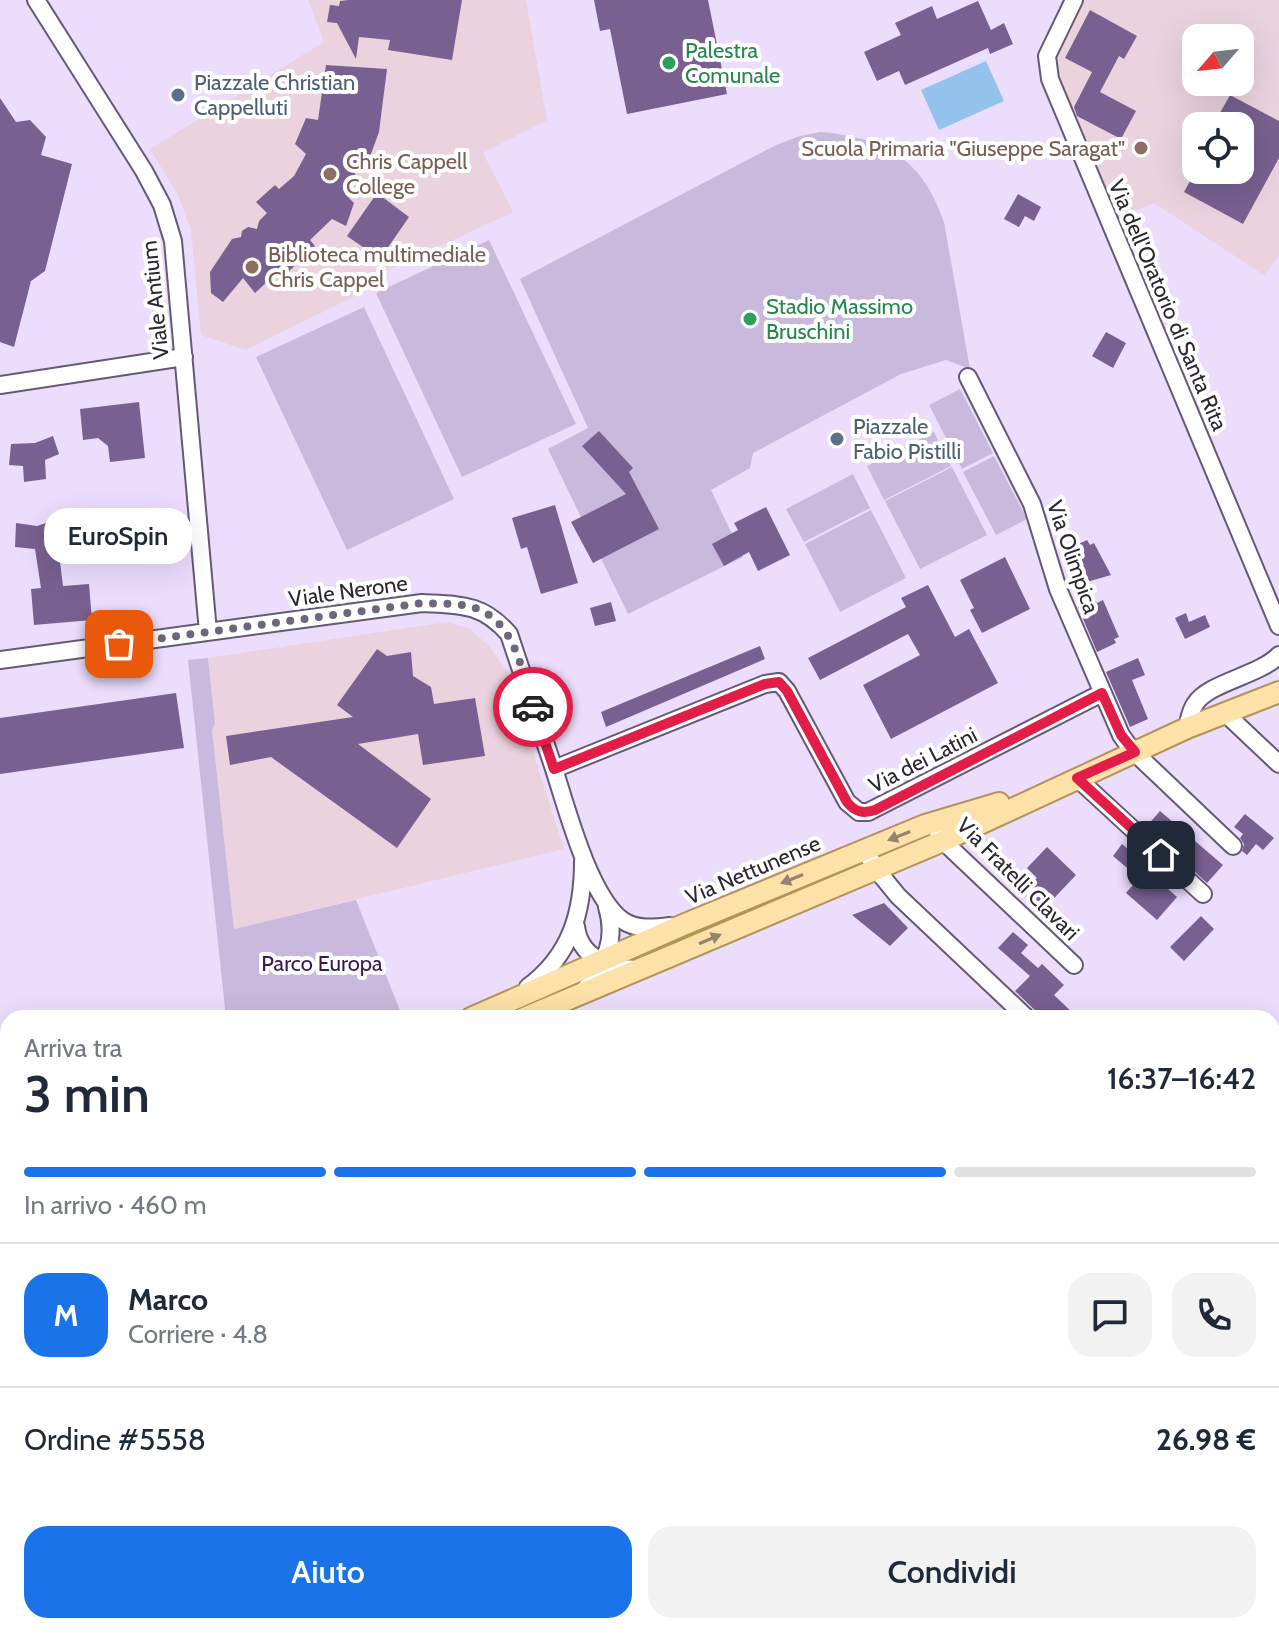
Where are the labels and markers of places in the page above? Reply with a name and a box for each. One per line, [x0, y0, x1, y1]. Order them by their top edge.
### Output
place label: Palestra Comunale [685, 37, 780, 89]
marker: Palestra Comunale [660, 54, 678, 72]
place label: Piazzale Christian Cappelluti [194, 69, 355, 121]
marker: Piazzale Christian Cappelluti [169, 86, 187, 104]
place label: Scuola Primaria "Giuseppe Saragat" [801, 135, 1125, 162]
marker: Scuola Primaria "Giuseppe Saragat" [1132, 139, 1150, 157]
place label: Chris Cappell College [346, 148, 468, 200]
marker: Chris Cappell College [321, 165, 339, 183]
place label: Biblioteca multimediale Chris Cappel [268, 241, 486, 293]
marker: Biblioteca multimediale Chris Cappel [243, 258, 261, 276]
place label: Stadio Massimo Bruschini [766, 293, 913, 345]
marker: Stadio Massimo Bruschini [741, 310, 759, 328]
place label: Piazzale Fabio Pistilli [853, 413, 961, 465]
marker: Piazzale Fabio Pistilli [828, 430, 846, 448]
callout: EuroSpin [45, 508, 193, 564]
pin [85, 610, 153, 678]
pin [1127, 821, 1195, 889]

